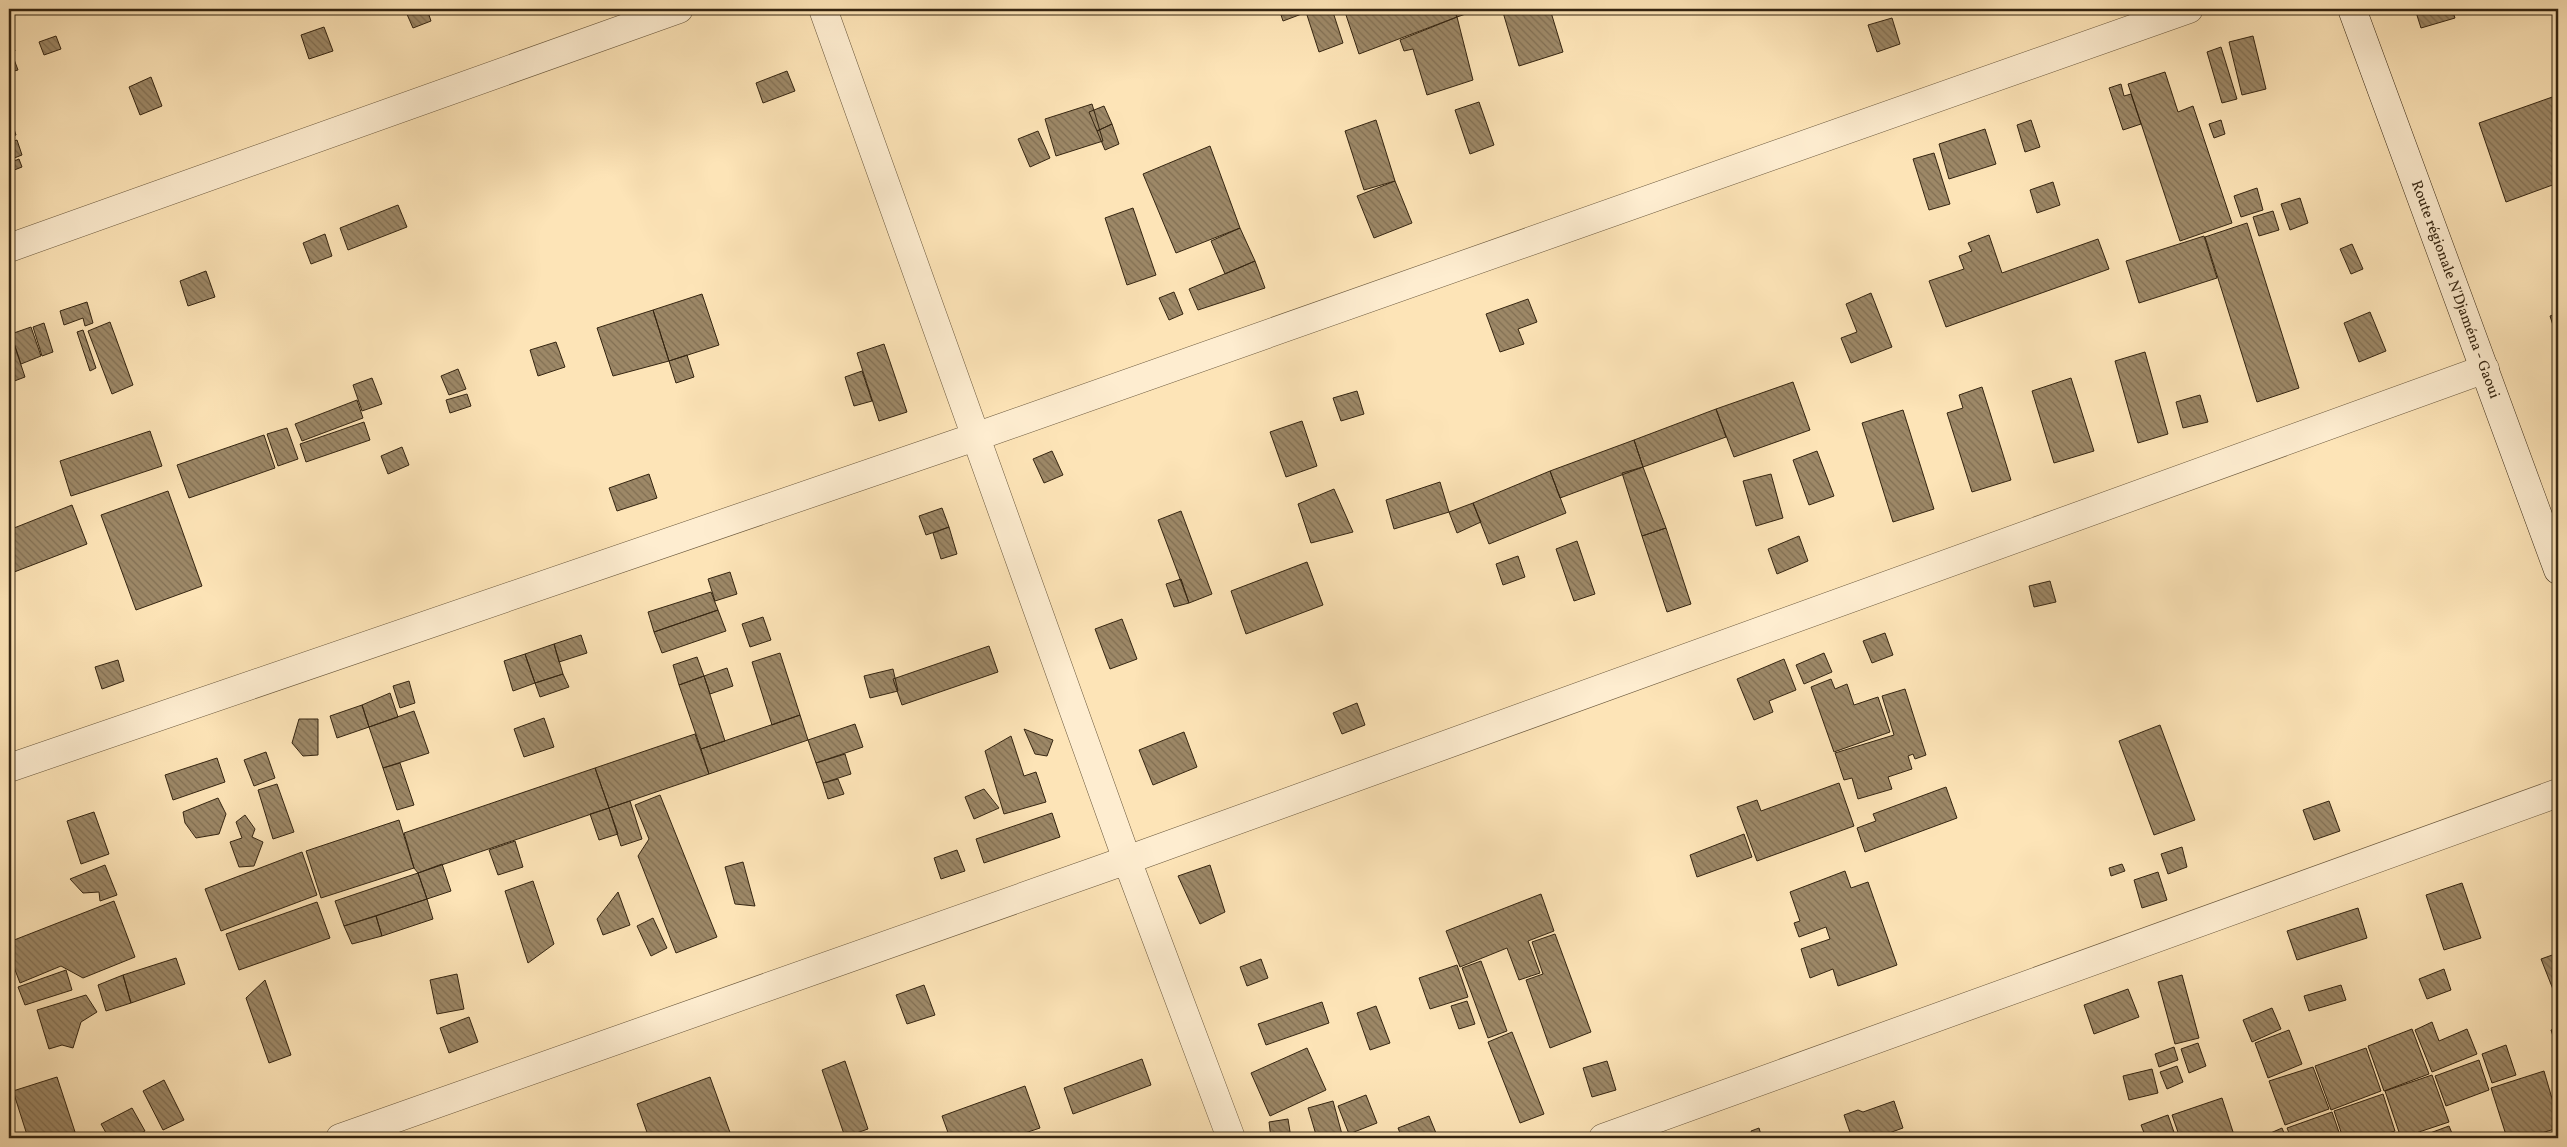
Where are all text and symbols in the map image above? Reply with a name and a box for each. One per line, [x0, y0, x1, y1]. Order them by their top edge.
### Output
street label: Route régionale N'Djaména - Gaoui [2405, 178, 2505, 402]

